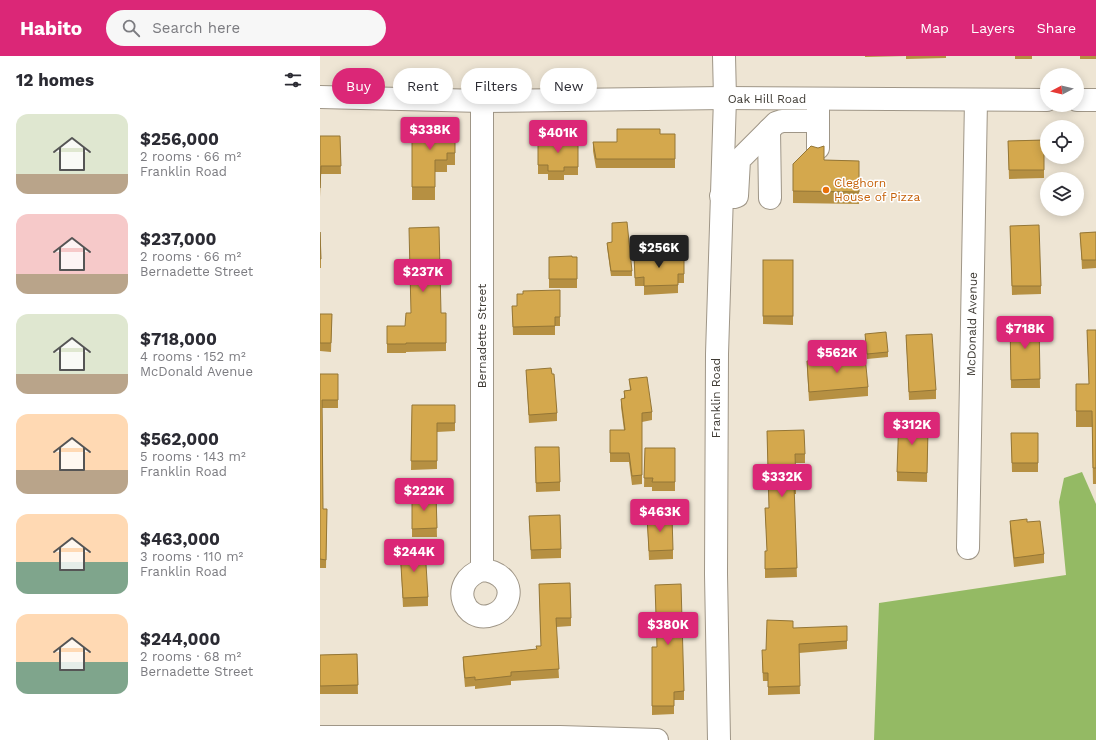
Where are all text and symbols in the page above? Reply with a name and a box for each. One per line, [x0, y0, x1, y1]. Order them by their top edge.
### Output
search box [106, 10, 386, 46]
text: Habito [20, 17, 82, 40]
icon: search [120, 17, 142, 39]
text: Search here [152, 19, 240, 37]
text: Map [920, 20, 949, 36]
text: Layers [971, 20, 1015, 36]
text: Share [1037, 20, 1076, 36]
chip: Buy [332, 68, 385, 104]
chip: Rent [393, 68, 453, 104]
chip: Filters [461, 68, 532, 104]
chip: New [540, 68, 597, 104]
north arrow [1040, 68, 1084, 112]
map controls [1040, 68, 1084, 216]
icon: filters [282, 69, 304, 91]
text: 12 homes [16, 70, 94, 90]
street label: Oak Hill Road [728, 92, 806, 106]
pin: $338K [402, 117, 458, 151]
pin: $401K [530, 120, 586, 154]
button: locate [1040, 120, 1084, 164]
text: $338K [410, 122, 450, 137]
text: $401K [538, 125, 578, 140]
text: $256,000 [140, 129, 219, 149]
icon: home [48, 130, 96, 178]
text: 2 rooms · 66 m² [140, 149, 241, 164]
text: Franklin Road [140, 164, 227, 179]
button: layers [1040, 172, 1084, 216]
place label: Cleghorn House of Pizza [834, 176, 920, 204]
marker: Cleghorn House of Pizza [821, 185, 831, 195]
text: $237,000 [140, 229, 217, 249]
icon: home [48, 230, 96, 278]
pin: $256K [631, 235, 687, 269]
text: $256K [639, 240, 679, 255]
text: 2 rooms · 66 m² [140, 249, 241, 264]
pin: $237K [395, 259, 451, 293]
text: Bernadette Street [140, 264, 253, 279]
text: $237K [403, 264, 443, 279]
street label: McDonald Avenue [964, 272, 980, 376]
street label: Bernadette Street [475, 284, 489, 388]
pin: $718K [997, 316, 1053, 350]
text: $718K [1005, 321, 1045, 336]
text: $718,000 [140, 329, 217, 349]
icon: home [48, 330, 96, 378]
pin: $562K [809, 340, 865, 374]
text: $562K [817, 345, 857, 360]
text: 4 rooms · 152 m² [140, 349, 246, 364]
street label: Franklin Road [709, 358, 723, 438]
text: McDonald Avenue [140, 364, 253, 379]
pin: $312K [884, 412, 940, 446]
text: $312K [893, 417, 931, 432]
text: $562,000 [140, 429, 219, 449]
icon: home [48, 430, 96, 478]
text: 5 rooms · 143 m² [140, 449, 246, 464]
text: Franklin Road [140, 464, 227, 479]
pin: $332K [754, 464, 810, 498]
text: $332K [762, 469, 802, 484]
pin: $222K [396, 478, 452, 512]
text: $222K [404, 483, 444, 498]
pin: $463K [632, 499, 688, 533]
text: $463K [639, 504, 681, 519]
text: $463,000 [140, 529, 220, 549]
icon: home [48, 530, 96, 578]
pin: $244K [386, 539, 442, 573]
text: $244K [393, 544, 435, 559]
text: 3 rooms · 110 m² [140, 549, 243, 564]
text: Franklin Road [140, 564, 227, 579]
pin: $380K [640, 612, 696, 646]
text: $380K [647, 617, 689, 632]
text: $244,000 [140, 629, 220, 649]
icon: home [48, 630, 96, 678]
text: 2 rooms · 68 m² [140, 649, 241, 664]
text: Bernadette Street [140, 664, 253, 679]

